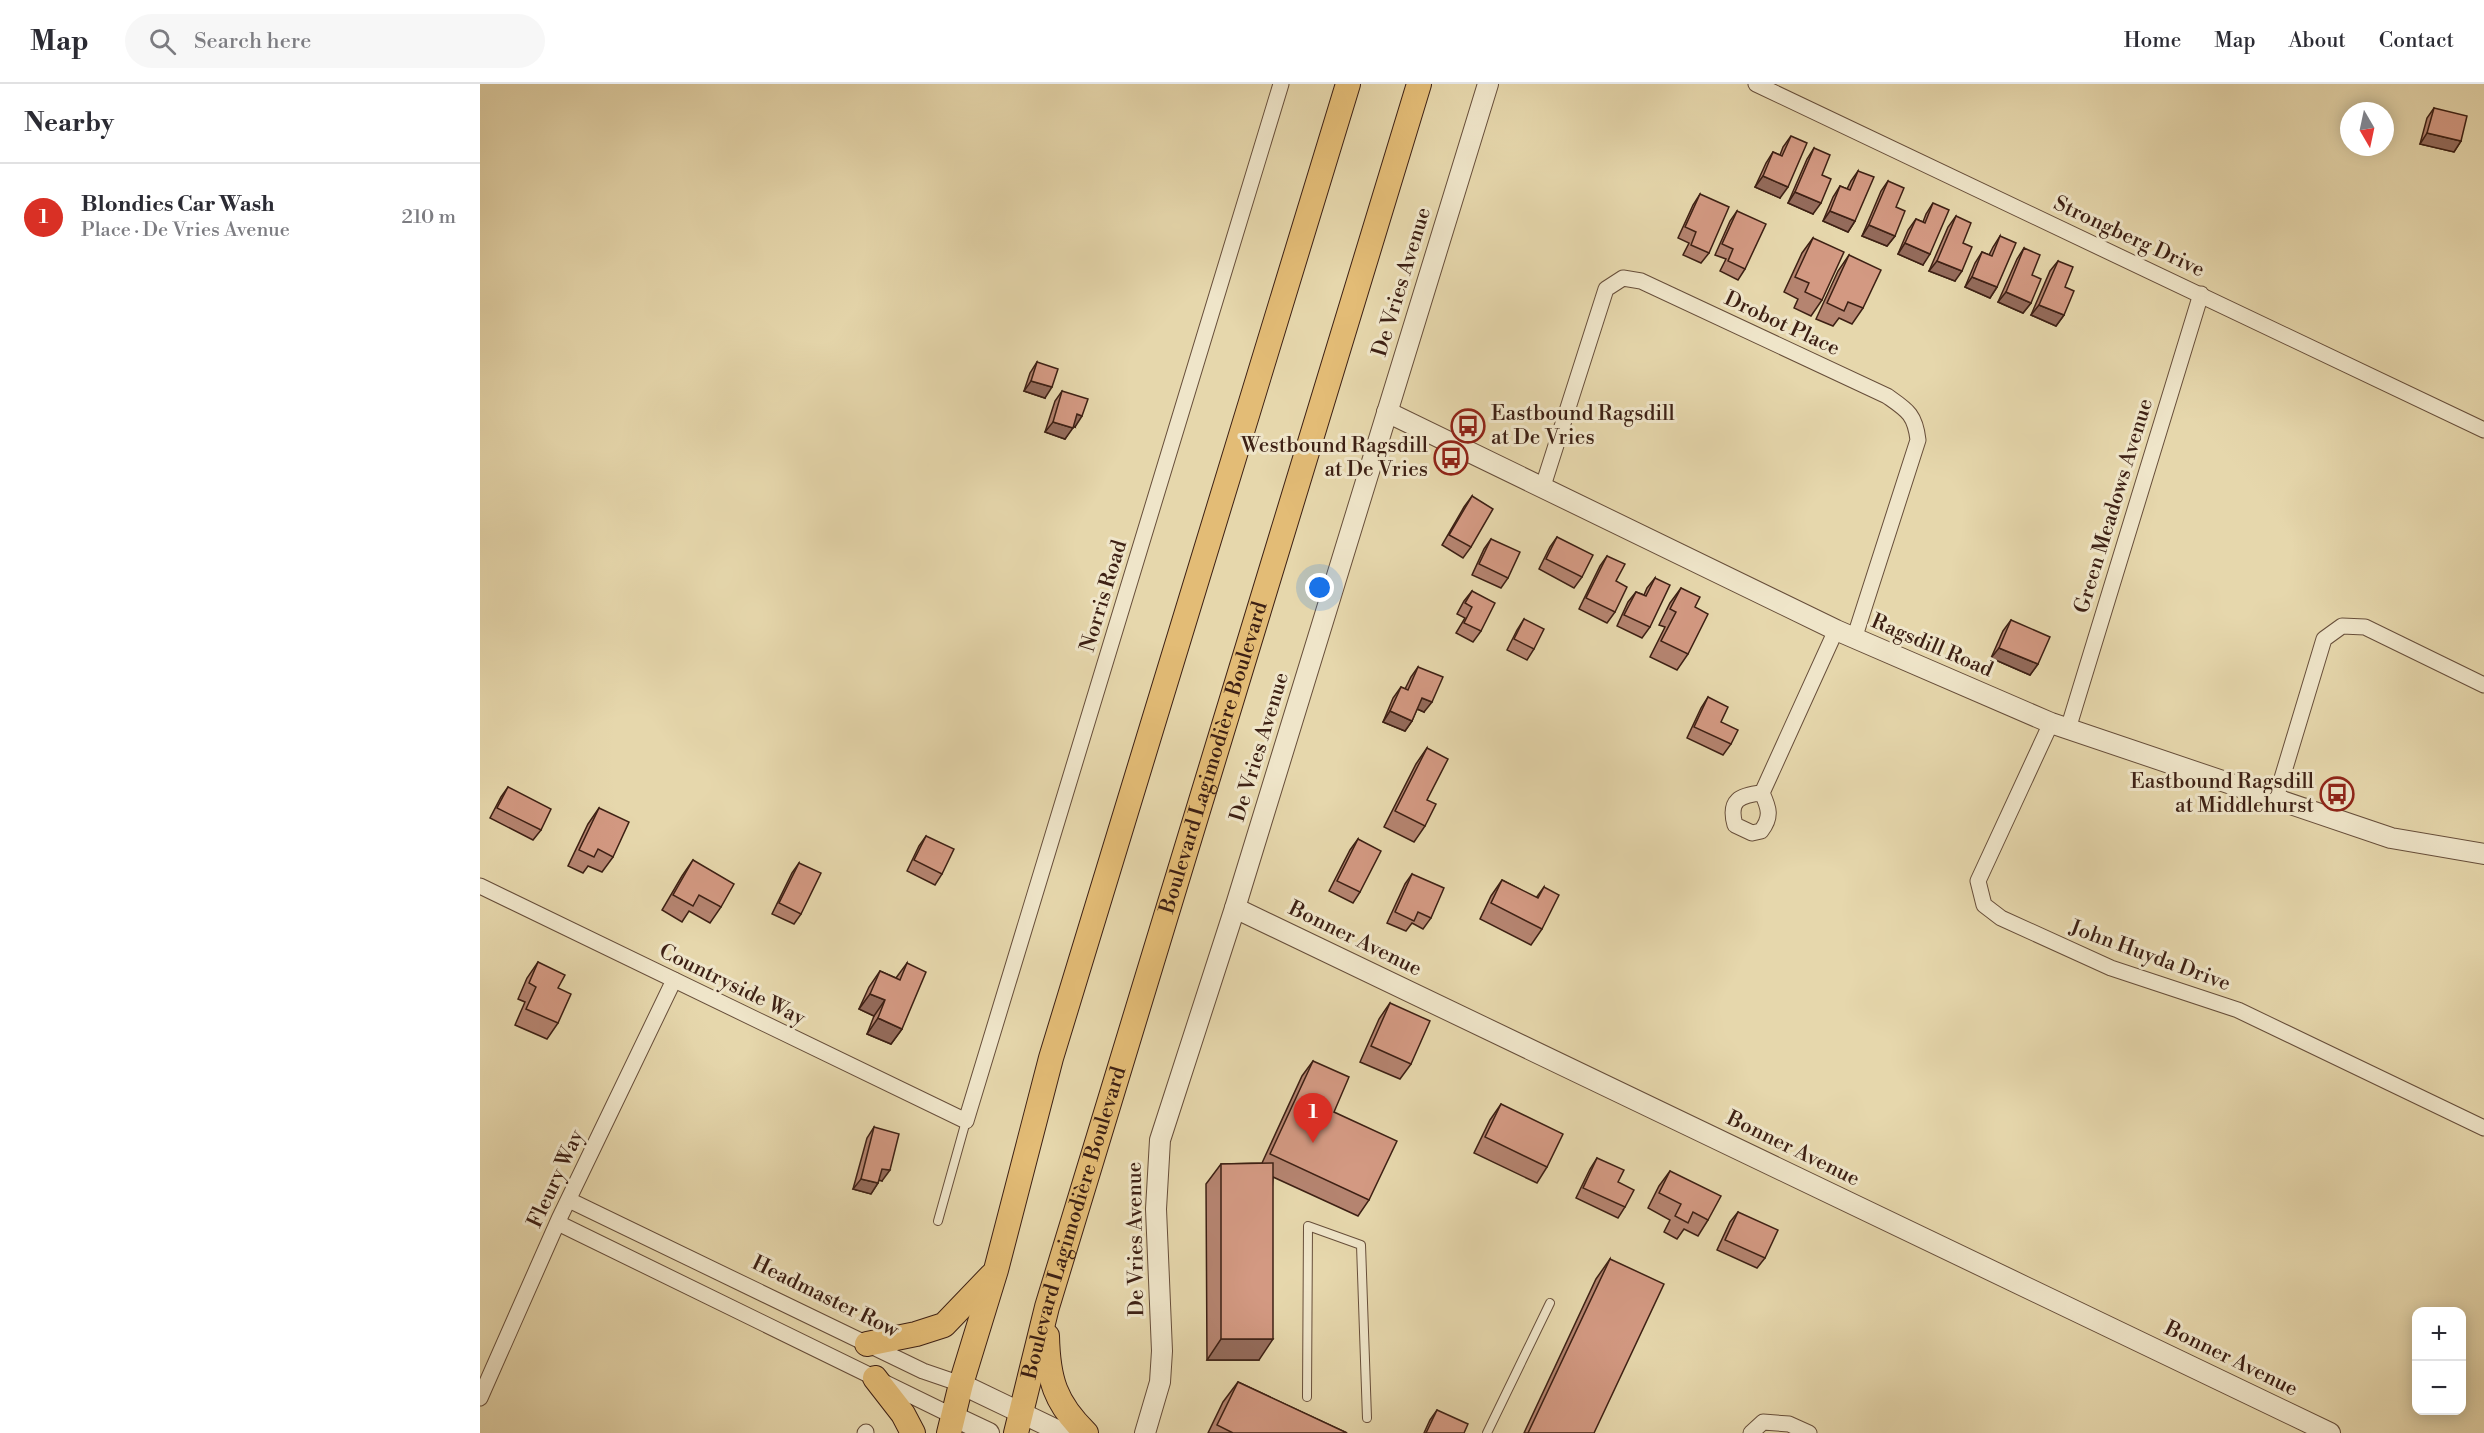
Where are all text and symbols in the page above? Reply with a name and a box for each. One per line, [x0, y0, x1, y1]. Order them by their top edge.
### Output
search box [125, 14, 545, 68]
text: Map [30, 24, 89, 59]
icon: search [146, 25, 179, 58]
text: Search here [194, 28, 311, 55]
text: Home [2124, 28, 2181, 54]
text: Map [2214, 28, 2256, 54]
text: About [2289, 28, 2346, 54]
text: Contact [2379, 28, 2454, 54]
north arrow [2340, 102, 2394, 156]
text: Nearby [24, 107, 114, 139]
text: Blondies Car Wash [81, 191, 275, 218]
street label: Strongberg Drive [2049, 191, 2209, 283]
street label: De Vries Avenue [1367, 204, 1437, 360]
text: 1 [39, 205, 48, 230]
text: 210 m [401, 205, 456, 230]
text: Place · De Vries Avenue [81, 218, 290, 243]
street label: Drobot Place [1720, 286, 1844, 362]
street label: Green Meadows Avenue [2069, 396, 2159, 616]
place label: Eastbound Ragsdill at De Vries [1491, 401, 1675, 451]
bus stop icon: Eastbound Ragsdill at De Vries [1450, 408, 1486, 444]
place label: Westbound Ragsdill at De Vries [1240, 433, 1428, 483]
bus stop icon: Westbound Ragsdill at De Vries [1433, 440, 1469, 476]
street label: Norris Road [1075, 537, 1133, 655]
your location [1305, 573, 1334, 602]
street label: Boulevard Lagimodière Boulevard [1154, 598, 1274, 918]
street label: Ragsdill Road [1867, 609, 1997, 683]
street label: De Vries Avenue [1225, 669, 1295, 825]
place label: Eastbound Ragsdill at Middlehurst [2130, 769, 2315, 819]
bus stop icon: Eastbound Ragsdill at Middlehurst [2319, 776, 2355, 812]
street label: Bonner Avenue [1283, 895, 1426, 982]
street label: John Huyda Drive [2065, 915, 2234, 997]
street label: Countryside Way [655, 938, 810, 1032]
street label: Boulevard Lagimodière Boulevard [1016, 1063, 1132, 1383]
pin: 1 [1294, 1094, 1332, 1143]
street label: Bonner Avenue [1721, 1105, 1864, 1192]
street label: Fleury Way [522, 1125, 590, 1232]
street label: De Vries Avenue [1122, 1161, 1150, 1317]
street label: Headmaster Row [747, 1250, 903, 1344]
map controls [2412, 1307, 2466, 1415]
button: + [2412, 1307, 2466, 1361]
street label: Bonner Avenue [2159, 1315, 2302, 1402]
button: − [2412, 1361, 2466, 1415]

